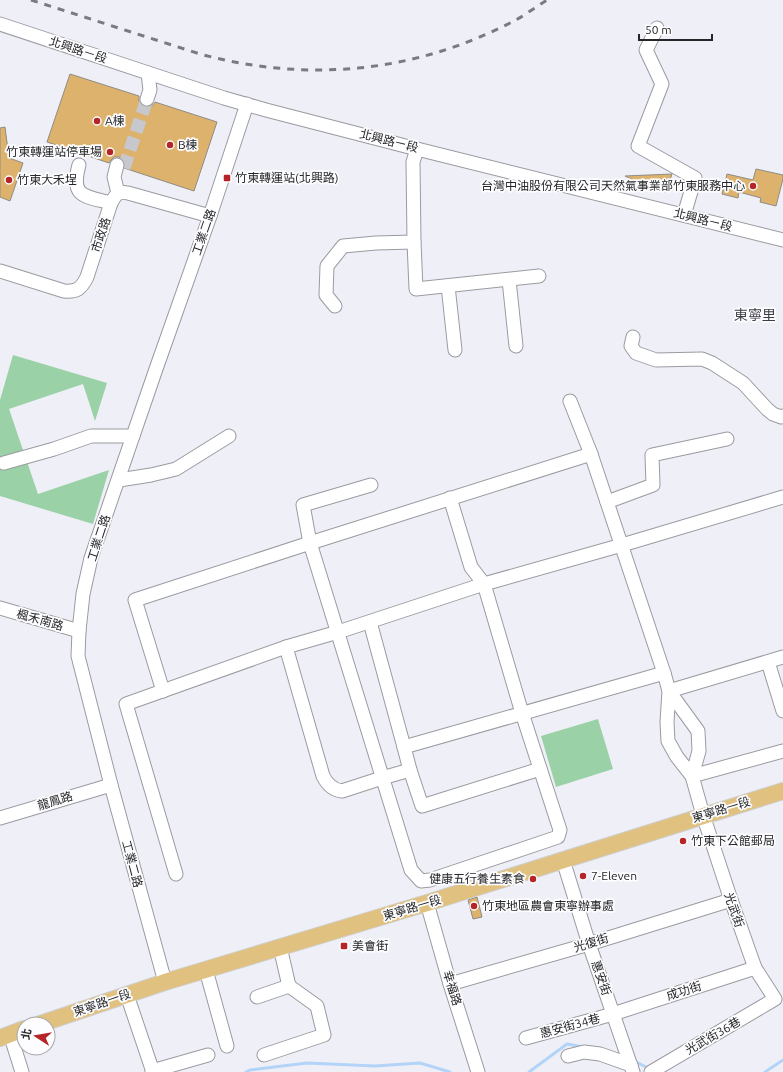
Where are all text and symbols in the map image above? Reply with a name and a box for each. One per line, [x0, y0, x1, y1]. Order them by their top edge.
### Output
scale bar [639, 16, 712, 42]
text: 50 m [645, 23, 672, 36]
street label: 北興路ㄧ段 [48, 34, 109, 65]
place label: A棟 [105, 114, 125, 127]
marker: A棟 [92, 116, 102, 126]
street label: 北興路ㄧ段 [358, 127, 420, 154]
place label: B棟 [178, 138, 198, 151]
marker: B棟 [165, 140, 175, 150]
place label: 竹東轉運站停車場 [6, 145, 102, 158]
marker: 竹東轉運站停車場 [105, 147, 115, 157]
place label: 竹東轉運站(北興路) [235, 171, 339, 185]
place label: 竹東大禾埕 [17, 173, 77, 186]
marker: 竹東轉運站(北興路) [222, 173, 232, 183]
marker: 竹東大禾埕 [4, 175, 14, 185]
place label: 台灣中油股份有限公司天然氣事業部竹東服務中心 [481, 179, 745, 192]
marker: 台灣中油股份有限公司天然氣事業部竹東服務中心 [748, 181, 758, 191]
street label: 北興路ㄧ段 [672, 206, 734, 233]
street label: 工業二路 [190, 207, 217, 257]
street label: 市政路 [89, 216, 112, 254]
district label: 東寧里 [734, 307, 776, 323]
street label: 工業二路 [85, 513, 112, 563]
street label: 楓禾南路 [15, 607, 65, 632]
street label: 龍鳳路 [36, 789, 74, 812]
street label: 東寧路一段 [690, 795, 751, 825]
place label: 竹東下公館郵局 [691, 834, 775, 847]
marker: 竹東下公館郵局 [678, 836, 688, 846]
street label: 工業二路 [120, 839, 145, 889]
place label: 7-Eleven [591, 869, 637, 882]
marker: 7-Eleven [578, 871, 588, 881]
place label: 健康五行養生素食 [429, 872, 525, 885]
marker: 健康五行養生素食 [528, 874, 538, 884]
street label: 光武街 [722, 891, 746, 929]
street label: 東寧路一段 [381, 893, 442, 923]
place label: 竹東地區農會東寧辦事處 [482, 899, 614, 912]
marker: 竹東地區農會東寧辦事處 [469, 901, 479, 911]
street label: 光復街 [572, 931, 610, 954]
place label: 美會街 [352, 939, 388, 952]
marker: 美會街 [339, 941, 349, 951]
street label: 惠安街 [589, 959, 613, 997]
street label: 幸福路 [441, 969, 464, 1007]
street label: 成功街 [665, 979, 703, 1002]
street label: 東寧路一段 [71, 987, 132, 1018]
street label: 惠安街34巷 [538, 1011, 601, 1040]
street label: 光武街36巷 [683, 1015, 743, 1057]
north arrow [16, 1016, 56, 1056]
text: 北 [19, 1027, 33, 1041]

